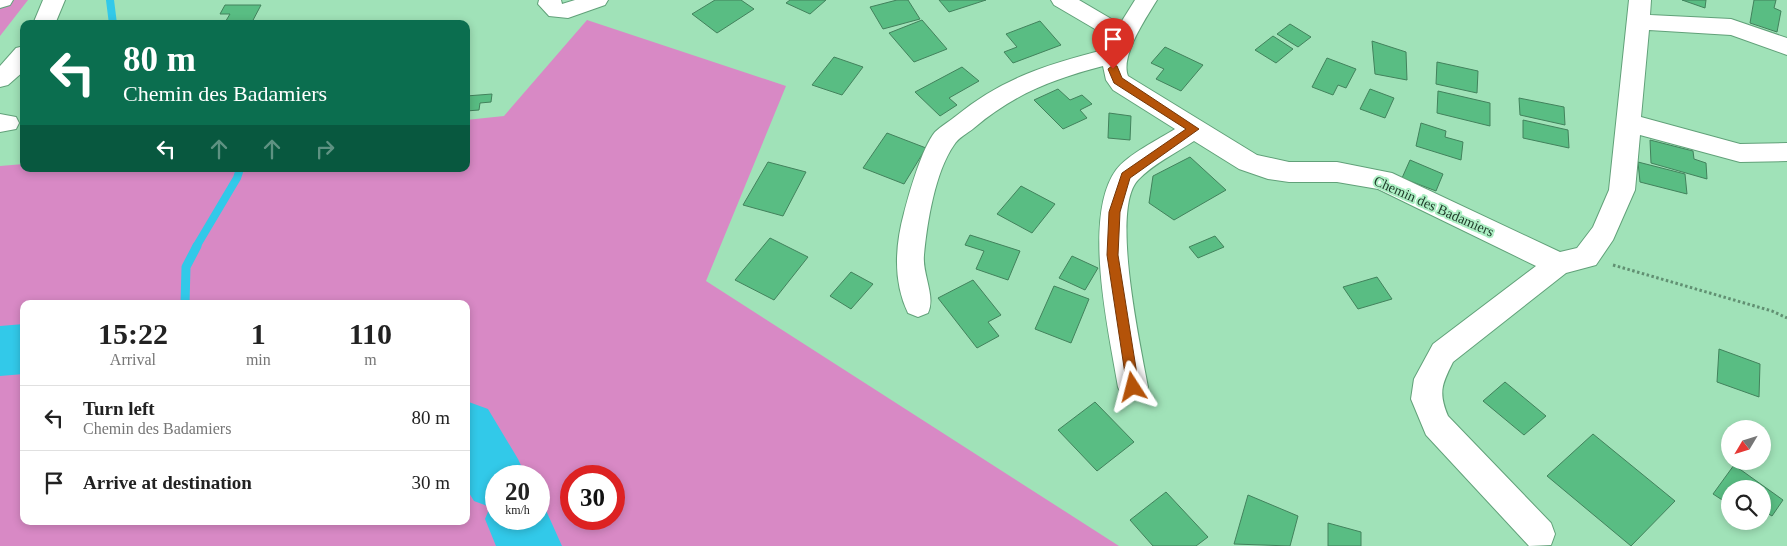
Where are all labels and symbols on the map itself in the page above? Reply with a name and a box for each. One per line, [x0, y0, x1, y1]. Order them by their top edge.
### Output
pin [1092, 18, 1134, 69]
street label: Chemin des Badamiers [1371, 173, 1496, 240]
position arrow [1106, 360, 1158, 412]
north arrow [1721, 420, 1771, 470]
speed limit sign: 30 [560, 465, 625, 530]

